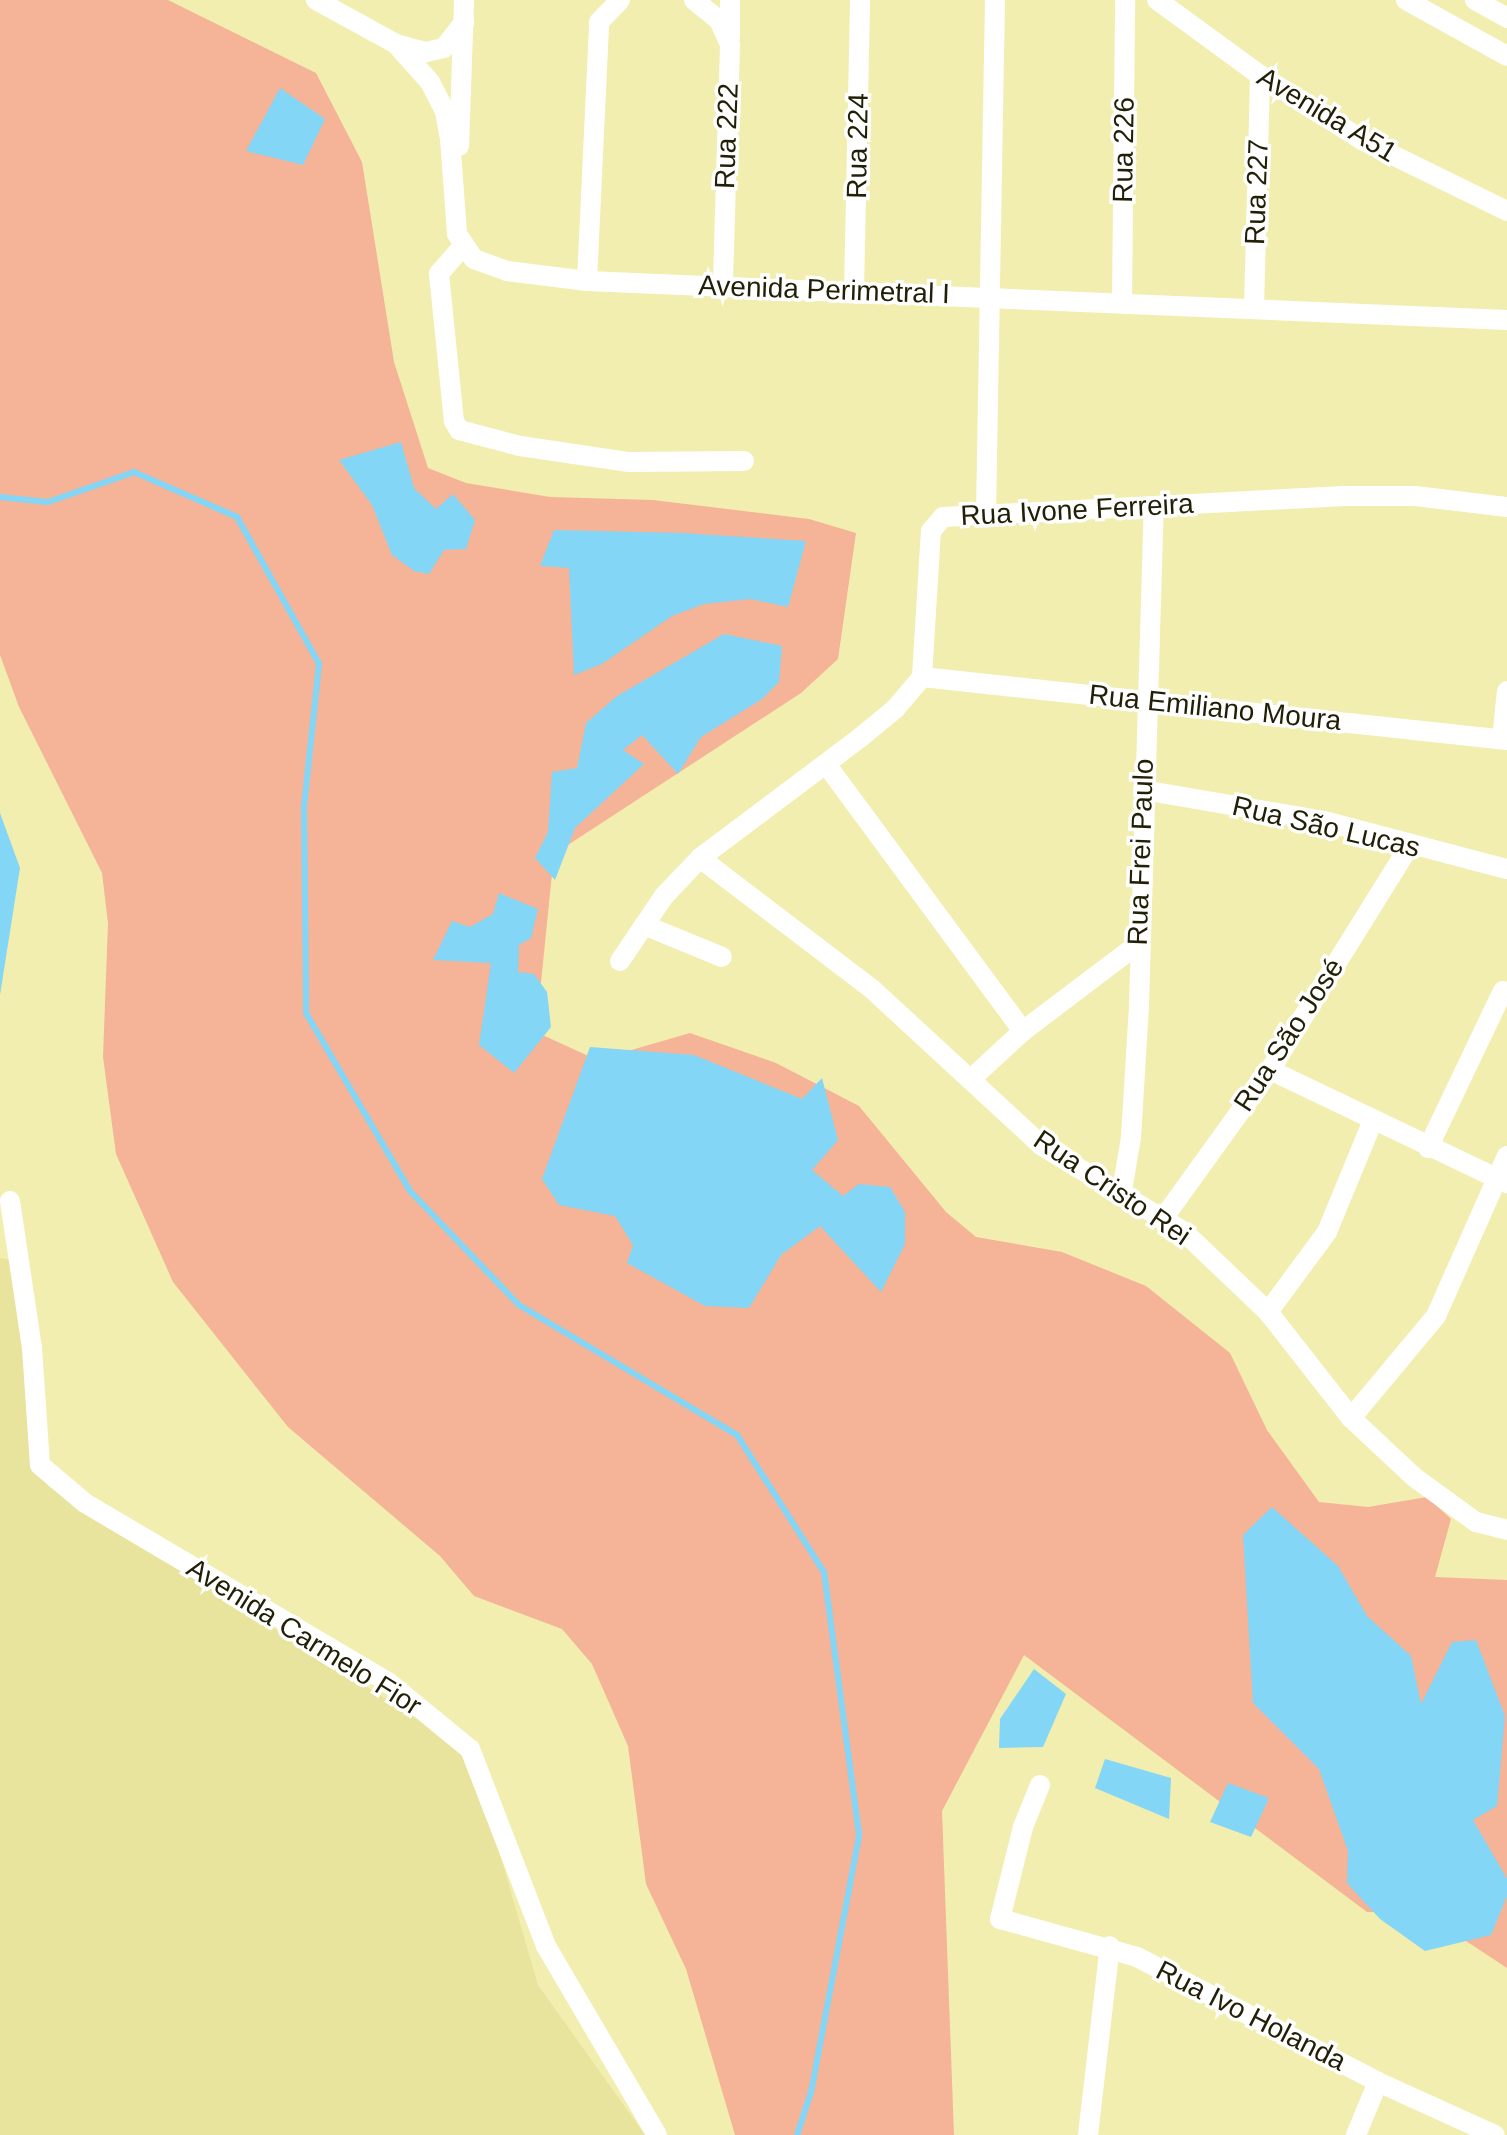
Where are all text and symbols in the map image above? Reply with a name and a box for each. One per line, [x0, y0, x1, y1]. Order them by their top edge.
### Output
street label: Avenida A51 [1251, 60, 1403, 170]
street label: Rua 222 [708, 83, 746, 189]
street label: Rua 224 [840, 93, 876, 199]
street label: Rua 226 [1106, 97, 1142, 203]
street label: Rua 227 [1238, 139, 1276, 245]
street label: Avenida Perimetral I [698, 269, 950, 311]
street label: Rua Ivone Ferreira [960, 487, 1194, 533]
street label: Rua Emiliano Moura [1087, 678, 1343, 738]
street label: Rua Frei Paulo [1121, 758, 1161, 946]
street label: Rua São Lucas [1229, 789, 1423, 865]
street label: Rua São José [1227, 952, 1351, 1118]
street label: Rua Cristo Rei [1027, 1123, 1197, 1253]
street label: Avenida Carmelo Fior [180, 1551, 428, 1723]
street label: Rua Ivo Holanda [1150, 1954, 1352, 2078]

